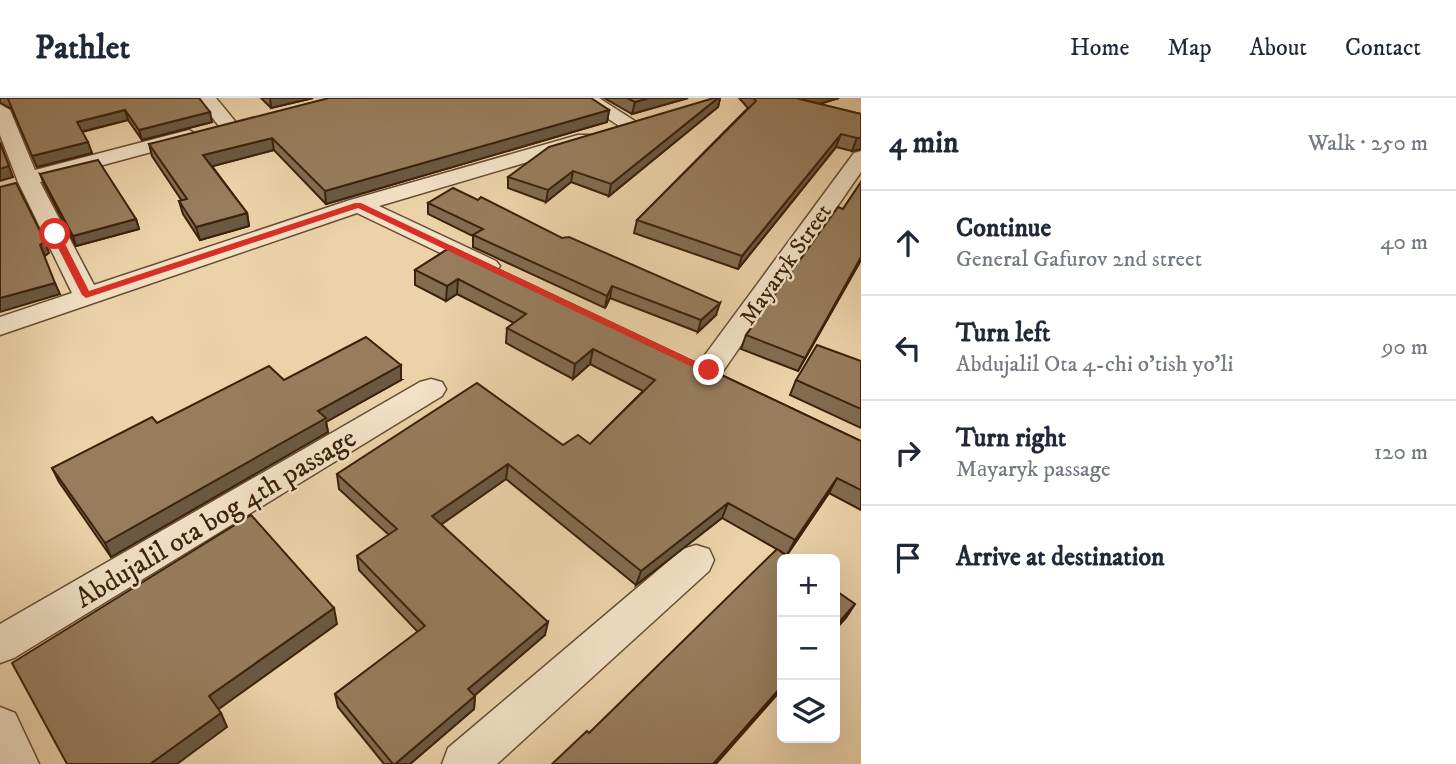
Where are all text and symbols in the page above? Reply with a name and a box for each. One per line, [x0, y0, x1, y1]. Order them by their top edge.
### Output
text: Pathlet [35, 28, 130, 69]
text: Home [1070, 33, 1129, 63]
text: Map [1167, 33, 1212, 63]
text: About [1250, 33, 1307, 63]
text: Contact [1345, 33, 1421, 63]
text: 4 min [889, 125, 959, 162]
text: Walk · 250 m [1308, 129, 1428, 158]
street label: Mayaryk Street [734, 199, 839, 331]
text: Continue [956, 212, 1051, 245]
route start [39, 218, 70, 249]
icon: ahead [889, 224, 927, 262]
text: 40 m [1380, 228, 1428, 257]
text: General Gafurov 2nd street [956, 245, 1202, 274]
text: Turn left [956, 317, 1050, 350]
icon: left [889, 329, 927, 367]
text: 90 m [1382, 333, 1428, 362]
text: Abdujalil Ota 4-chi o'tish yo'li [956, 350, 1233, 379]
route end [693, 354, 724, 385]
street label: Abdujalil ota bog 4th passage [69, 420, 363, 616]
text: Turn right [956, 422, 1066, 455]
icon: right [889, 434, 927, 472]
text: 120 m [1374, 438, 1428, 467]
text: Mаyaryk passage [956, 455, 1111, 484]
icon: arrive [889, 539, 927, 577]
text: Arrive at destination [956, 541, 1165, 574]
map controls [777, 554, 840, 743]
button: + [777, 554, 840, 617]
button: − [777, 617, 840, 680]
button: layers [777, 680, 840, 743]

